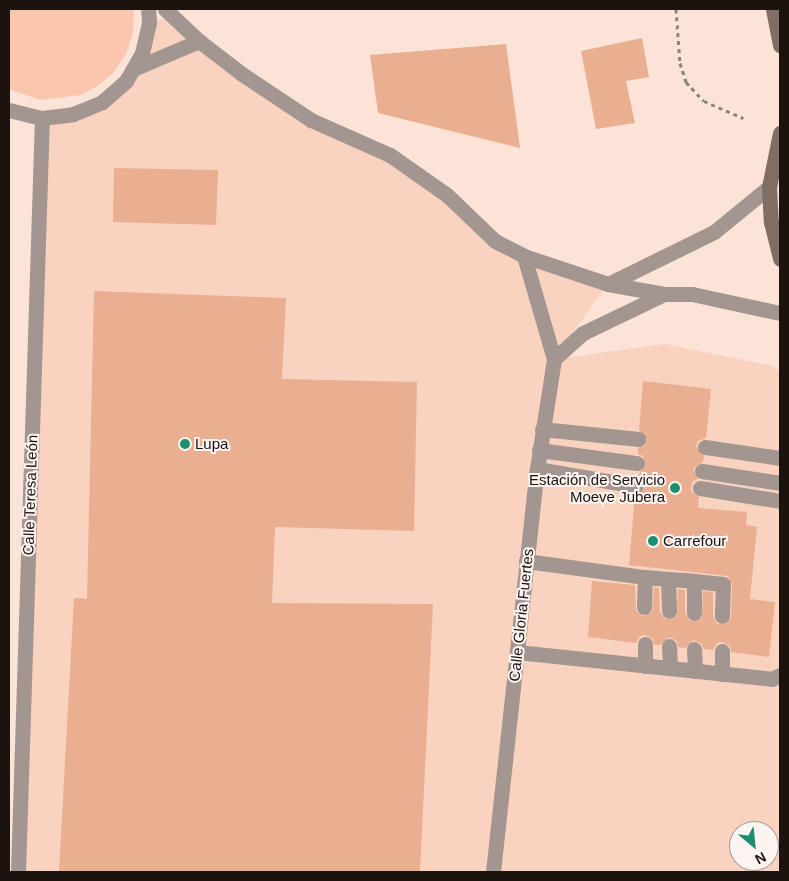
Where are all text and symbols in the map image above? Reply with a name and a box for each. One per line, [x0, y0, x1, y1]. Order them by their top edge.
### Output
street label: Calle Teresa León [19, 434, 41, 556]
place label: Lupa [195, 435, 228, 453]
marker: Lupa [179, 438, 191, 450]
place label: Estación de Servicio Moeve Jubera [529, 470, 665, 505]
marker: Estación de Servicio Moeve Jubera [669, 482, 681, 494]
place label: Carrefour [663, 532, 726, 550]
marker: Carrefour [647, 535, 659, 547]
street label: Calle Gloria Fuertes [505, 548, 537, 682]
north arrow [729, 821, 779, 871]
text: N [752, 849, 769, 868]

